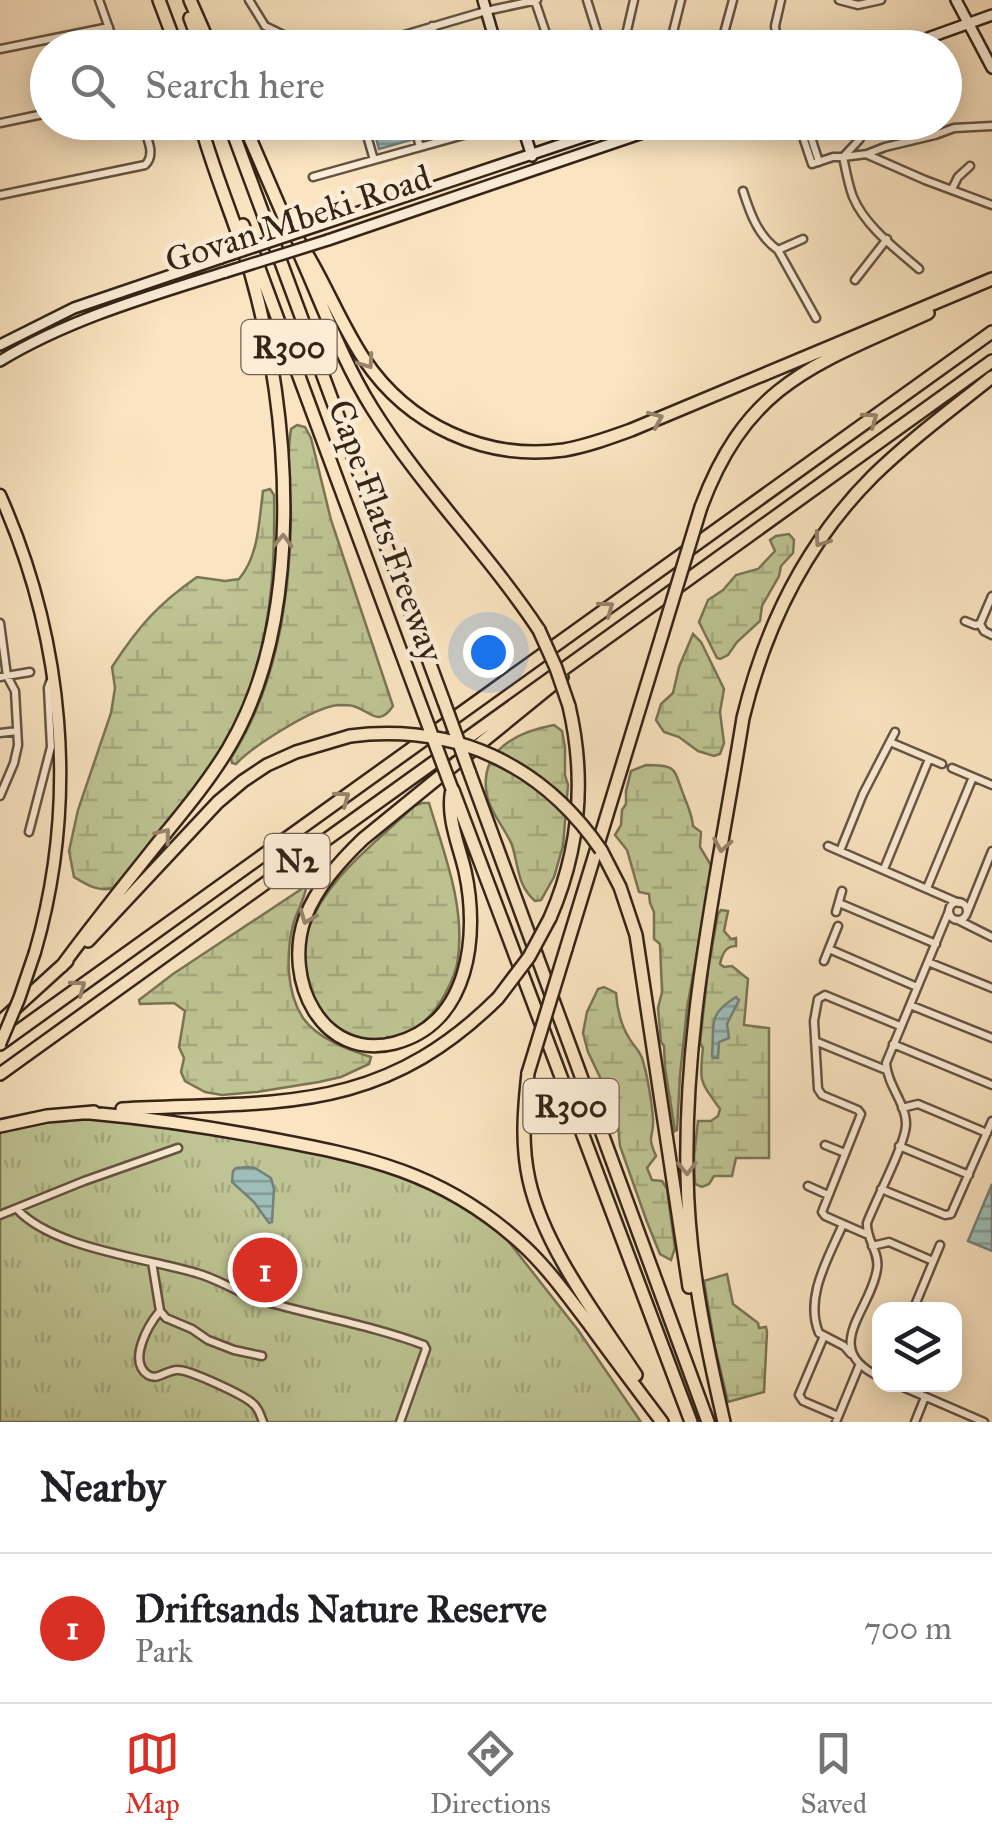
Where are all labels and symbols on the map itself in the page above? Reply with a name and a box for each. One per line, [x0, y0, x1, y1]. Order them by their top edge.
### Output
street label: Govan Mbeki Road [160, 156, 437, 282]
road number: R300 [242, 320, 336, 374]
one-way arrow [355, 351, 373, 370]
street label: Cape Flats Freeway [319, 394, 454, 668]
one-way arrow [647, 411, 664, 431]
one-way arrow [860, 413, 878, 430]
one-way arrow [815, 528, 833, 547]
one-way arrow [272, 533, 293, 549]
one-way arrow [596, 602, 614, 620]
your location [463, 627, 514, 678]
one-way arrow [332, 792, 350, 810]
one-way arrow [152, 829, 170, 847]
road number: N2 [264, 834, 330, 888]
one-way arrow [712, 837, 733, 854]
one-way arrow [298, 907, 319, 924]
one-way arrow [68, 982, 86, 999]
road number: R300 [524, 1079, 618, 1133]
one-way arrow [676, 1160, 698, 1176]
pin: 1 [232, 1232, 298, 1308]

